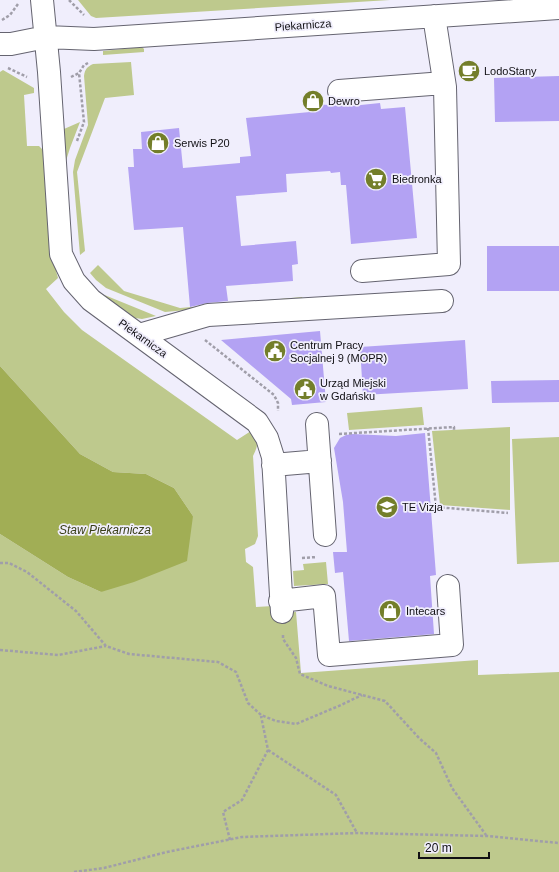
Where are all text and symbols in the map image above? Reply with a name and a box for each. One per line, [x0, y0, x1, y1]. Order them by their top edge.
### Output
street label: Piekarnicza [274, 17, 333, 33]
cafe icon: LodoStany [456, 58, 482, 84]
place label: LodoStany [484, 65, 537, 77]
shop icon: Dewro [300, 88, 326, 114]
place label: Dewro [328, 95, 360, 107]
shop icon: Serwis P20 [145, 130, 171, 156]
place label: Serwis P20 [174, 137, 230, 149]
supermarket icon: Biedronka [363, 166, 389, 192]
place label: Biedronka [392, 173, 442, 185]
street label: Piekarnicza [116, 316, 170, 360]
public building icon: Centrum Pracy Socjalnej 9 (MOPR) [262, 338, 288, 364]
place label: Centrum Pracy Socjalnej 9 (MOPR) [290, 339, 387, 364]
public building icon: Urząd Miejski w Gdańsku [292, 376, 318, 402]
place label: Urząd Miejski w Gdańsku [319, 377, 386, 402]
school or university icon: TE Vizja [374, 494, 400, 520]
place label: TE Vizja [402, 501, 444, 513]
water label: Staw Piekarnicza [59, 523, 151, 537]
shop icon: Intecars [377, 598, 403, 624]
place label: Intecars [406, 605, 446, 617]
scale bar [419, 834, 489, 860]
text: 20 m [425, 841, 452, 855]

